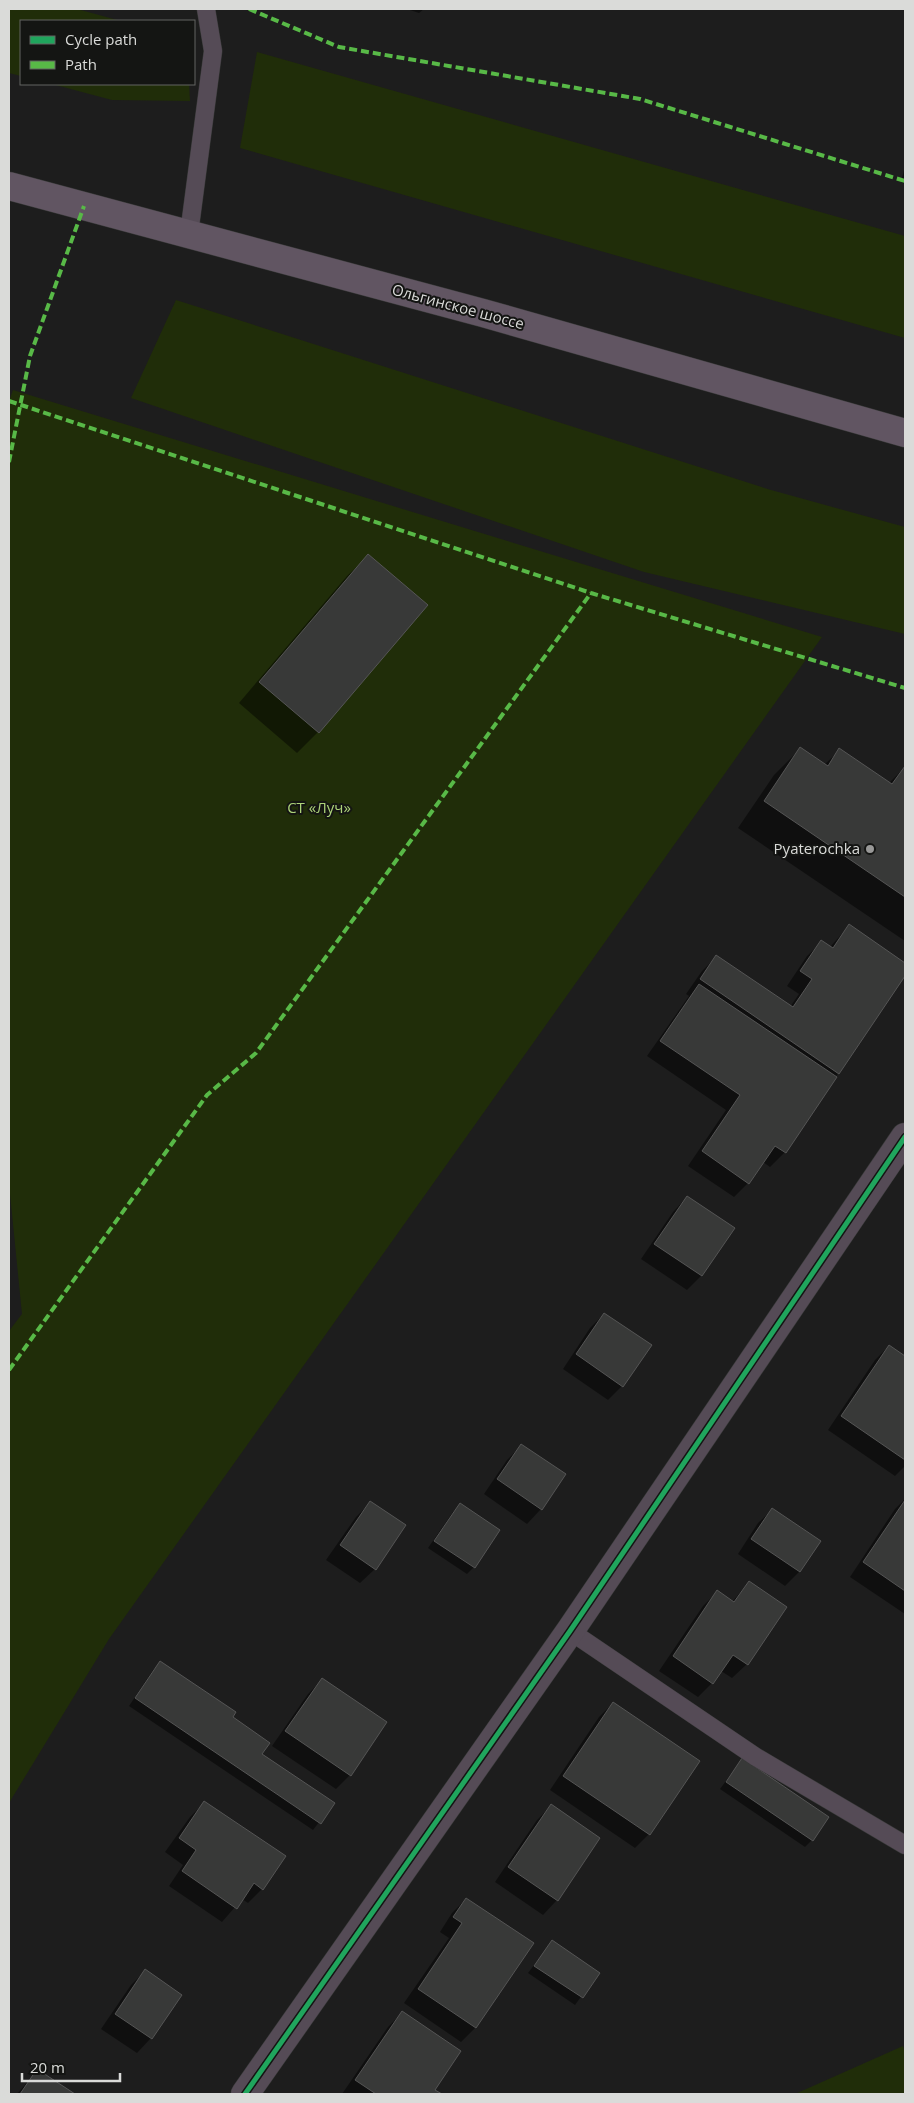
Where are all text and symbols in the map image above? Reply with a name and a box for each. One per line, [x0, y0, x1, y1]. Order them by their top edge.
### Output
legend [20, 20, 195, 85]
text: Cycle path [65, 29, 137, 49]
text: Path [65, 54, 97, 74]
street label: Ольгинское шоссе [390, 279, 527, 333]
park label: СТ «Луч» [287, 797, 351, 817]
place label: Pyaterochka [774, 838, 860, 858]
marker: Pyaterochka [864, 843, 876, 855]
scale bar [22, 2050, 120, 2082]
text: 20 m [30, 2057, 65, 2077]

